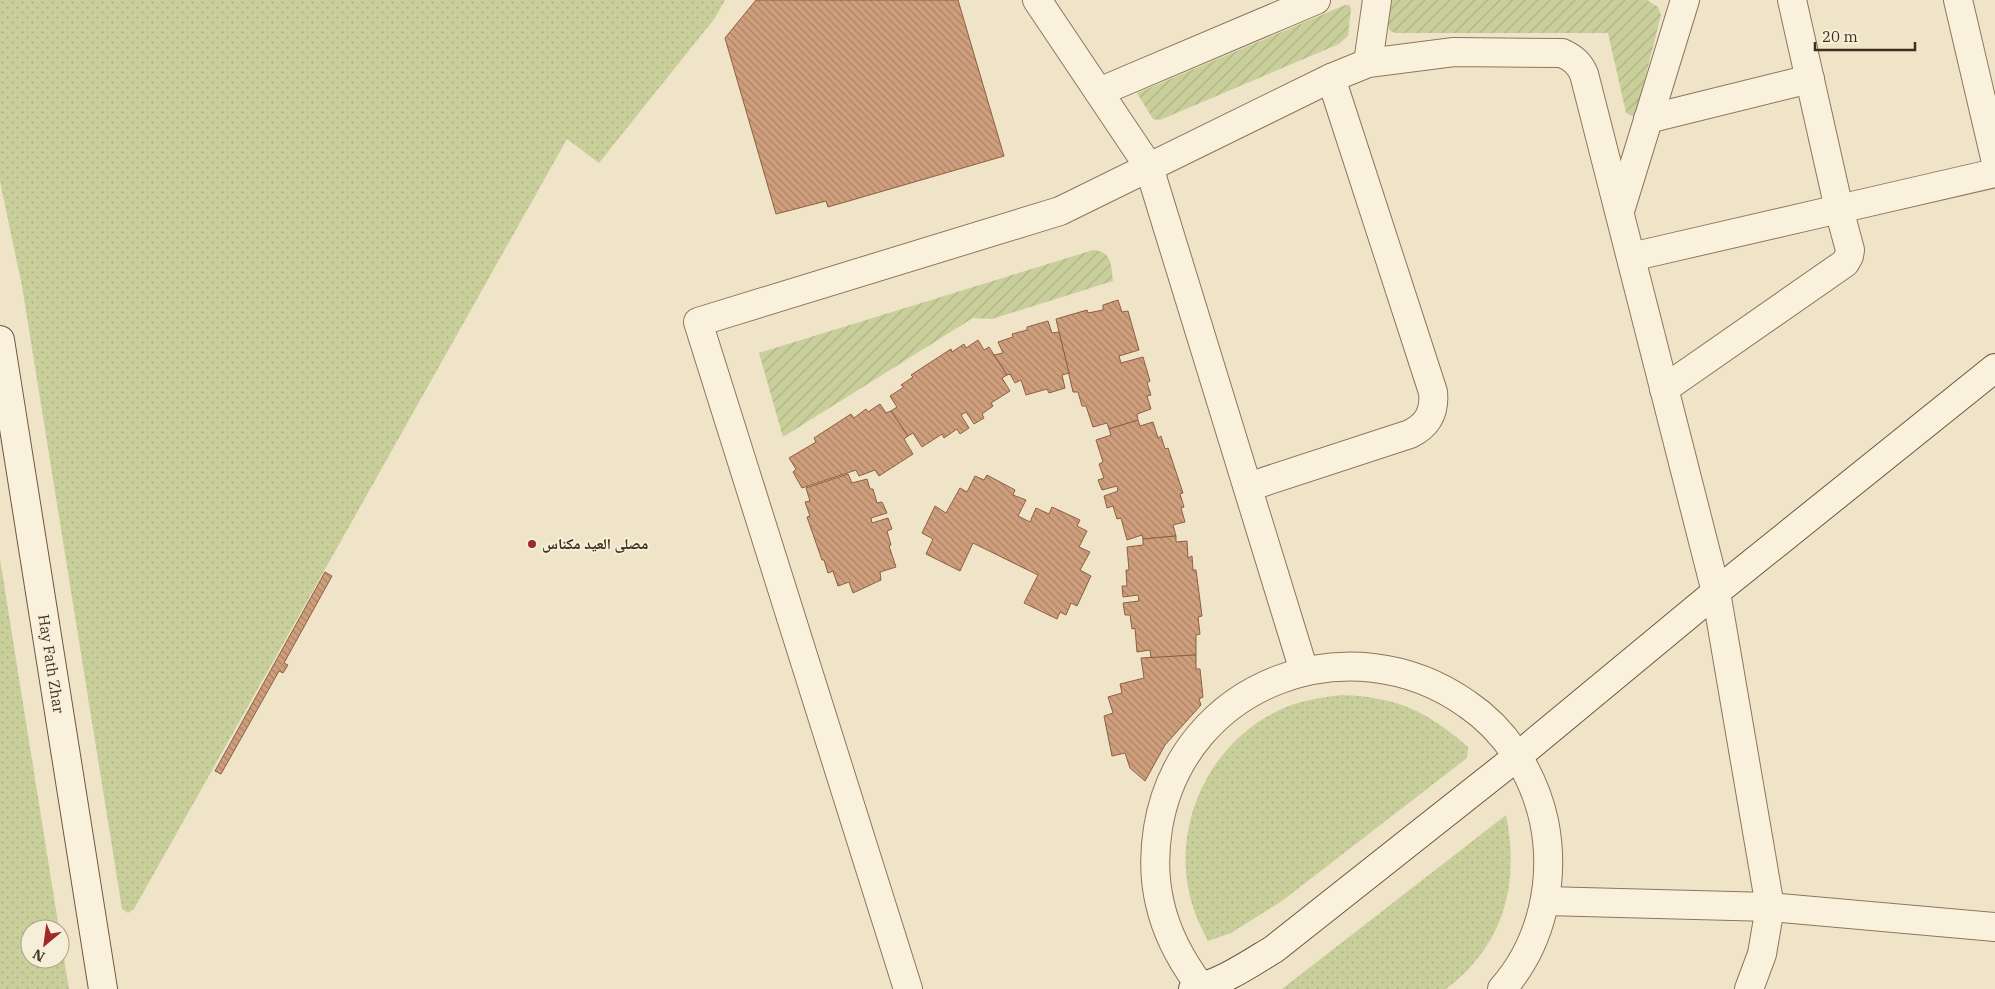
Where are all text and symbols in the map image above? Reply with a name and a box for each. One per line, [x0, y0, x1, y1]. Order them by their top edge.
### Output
scale bar [1815, 20, 1915, 52]
text: 20 m [1822, 27, 1858, 46]
place label: مصلى العيد مكناس [542, 534, 648, 553]
marker: مصلى العيد مكناس [526, 538, 538, 550]
street label: Hay Fath Zhar [34, 613, 69, 715]
north arrow [20, 919, 70, 969]
text: N [29, 945, 48, 966]

